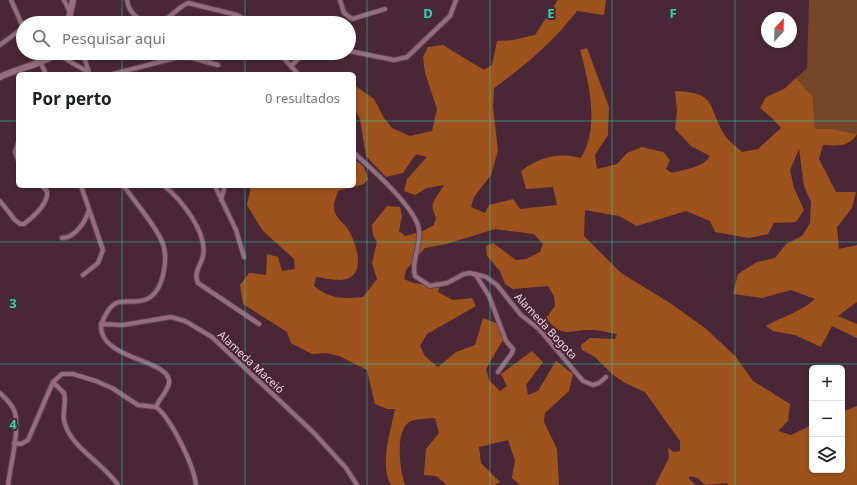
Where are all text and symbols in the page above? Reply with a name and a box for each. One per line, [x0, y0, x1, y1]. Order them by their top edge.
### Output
text: D [423, 4, 433, 22]
text: E [547, 4, 555, 22]
text: F [669, 4, 677, 22]
north arrow [761, 12, 797, 48]
search box [16, 16, 356, 60]
icon: search [30, 27, 52, 49]
text: Pesquisar aqui [62, 28, 166, 48]
text: Por perto [32, 87, 112, 110]
text: 0 resultados [265, 89, 340, 107]
street label: Alameda Bogota [512, 289, 581, 362]
text: 3 [9, 294, 17, 312]
street label: Alameda Maceió [215, 327, 288, 396]
map controls [809, 365, 845, 473]
button: + [809, 365, 845, 401]
button: − [809, 401, 845, 437]
text: 4 [9, 415, 17, 433]
button: layers [809, 437, 845, 473]

